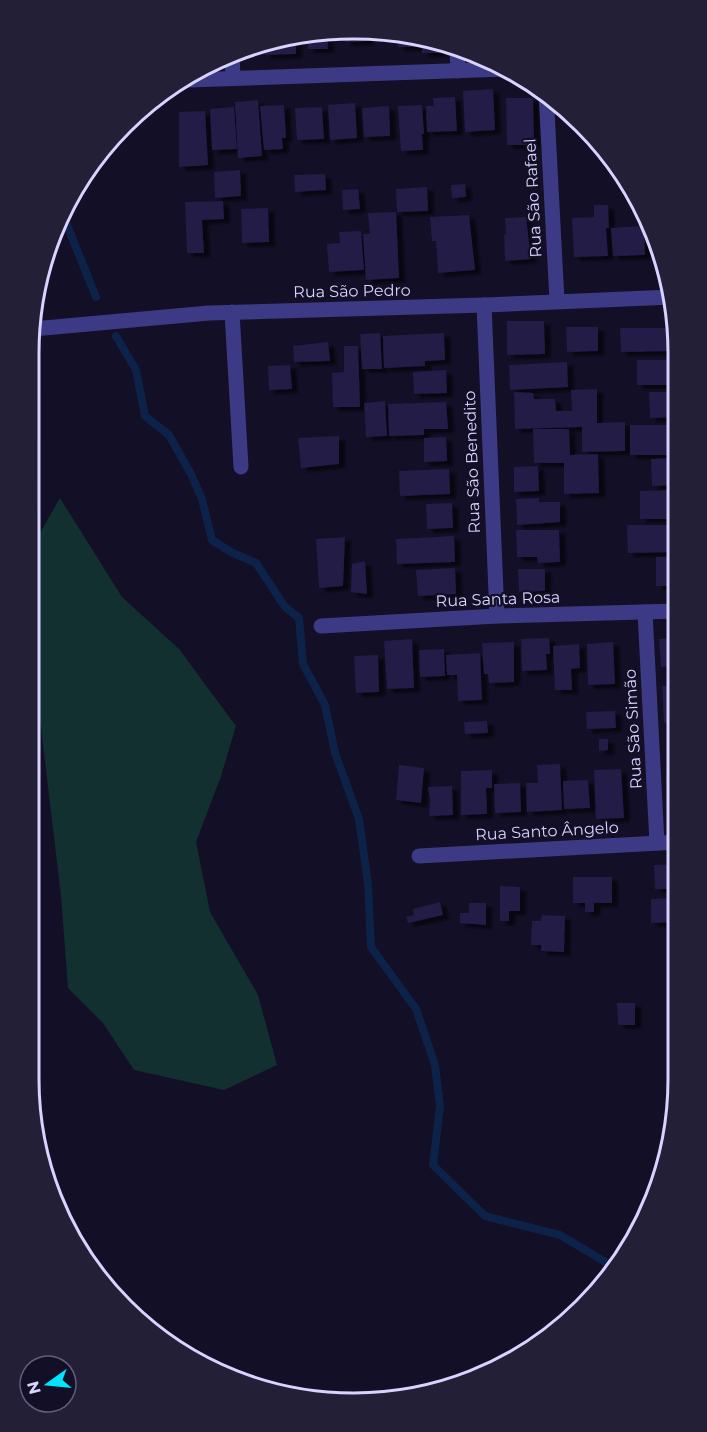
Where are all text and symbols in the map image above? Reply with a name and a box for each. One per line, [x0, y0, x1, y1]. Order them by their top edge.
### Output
street label: Rua São Rafael [520, 138, 546, 258]
street label: Rua São Pedro [293, 280, 411, 302]
street label: Rua São Benedito [460, 390, 484, 534]
street label: Rua Santa Rosa [435, 587, 561, 611]
street label: Rua São Simão [620, 669, 646, 789]
street label: Rua Santo Ângelo [475, 818, 619, 844]
north arrow [18, 1354, 78, 1414]
text: N [23, 1379, 45, 1396]

